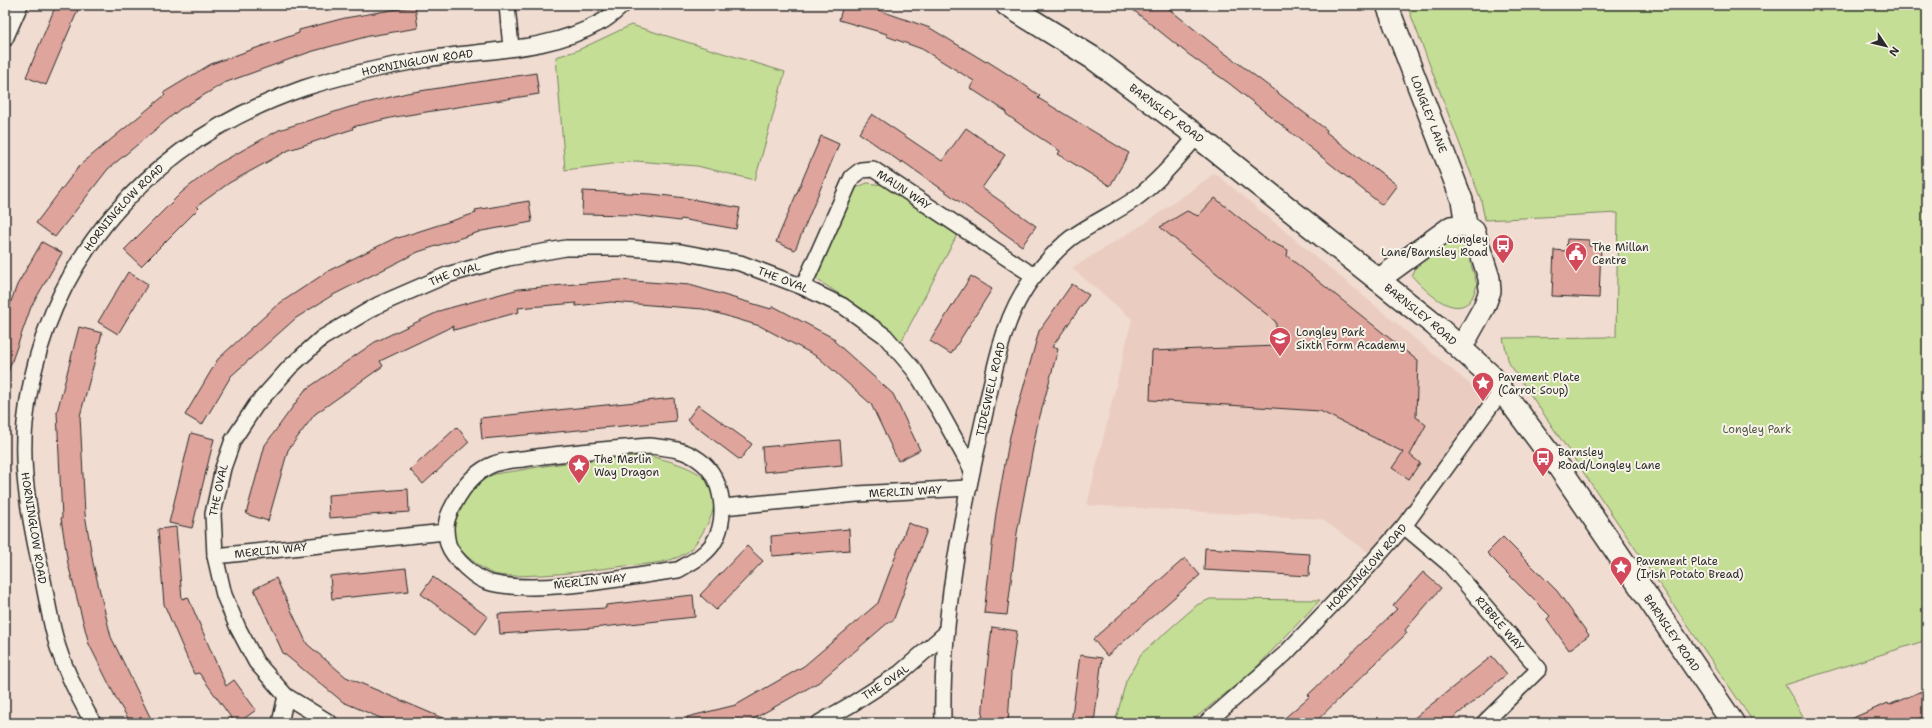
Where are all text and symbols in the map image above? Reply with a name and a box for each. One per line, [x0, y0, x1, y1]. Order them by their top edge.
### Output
north arrow [1866, 26, 1906, 66]
text: N [1885, 44, 1902, 60]
street label: HORNINGLOW ROAD [360, 46, 474, 80]
street label: LONGLEY LANE [1407, 73, 1450, 155]
street label: BARNSLEY ROAD [1126, 81, 1207, 147]
street label: HORNINGLOW ROAD [81, 161, 167, 255]
street label: MAUN WAY [874, 166, 934, 214]
place label: Longley Lane/Barnsley Road [1381, 232, 1488, 260]
bus stop icon: Longley Lane/Barnsley Road [1490, 232, 1516, 265]
public building icon: The Millan Centre [1563, 240, 1589, 273]
place label: The Millan Centre [1592, 240, 1649, 268]
street label: THE OVAL [427, 259, 482, 290]
street label: THE OVAL [755, 263, 811, 297]
street label: BARNSLEY ROAD [1381, 280, 1460, 349]
school or university icon: Longley Park Sixth Form Academy [1267, 325, 1293, 358]
place label: Longley Park Sixth Form Academy [1296, 325, 1405, 353]
street label: TIDESWELL ROAD [973, 340, 1009, 438]
place icon: Pavement Plate (Carrot Soup) [1470, 370, 1496, 403]
place label: Pavement Plate (Carrot Soup) [1498, 370, 1580, 398]
park label: Longley Park [1723, 422, 1791, 437]
bus stop icon: Barnsley Road/Longley Lane [1530, 445, 1556, 478]
place label: Barnsley Road/Longley Lane [1558, 445, 1661, 473]
place icon: The Merlin Way Dragon [566, 452, 592, 485]
place label: The Merlin Way Dragon [594, 452, 660, 480]
street label: THE OVAL [206, 462, 232, 518]
street label: HORNINGLOW ROAD [17, 471, 50, 585]
street label: MERLIN WAY [868, 482, 943, 501]
street label: HORNINGLOW ROAD [1323, 521, 1411, 614]
street label: MERLIN WAY [234, 539, 308, 562]
place icon: Pavement Plate (Irish Potato Bread) [1608, 554, 1634, 587]
place label: Pavement Plate (Irish Potato Bread) [1636, 554, 1744, 582]
street label: MERLIN WAY [553, 570, 628, 593]
street label: BARNSLEY ROAD [1640, 592, 1703, 675]
street label: RIBBLE WAY [1472, 593, 1527, 654]
street label: THE OVAL [859, 661, 912, 704]

